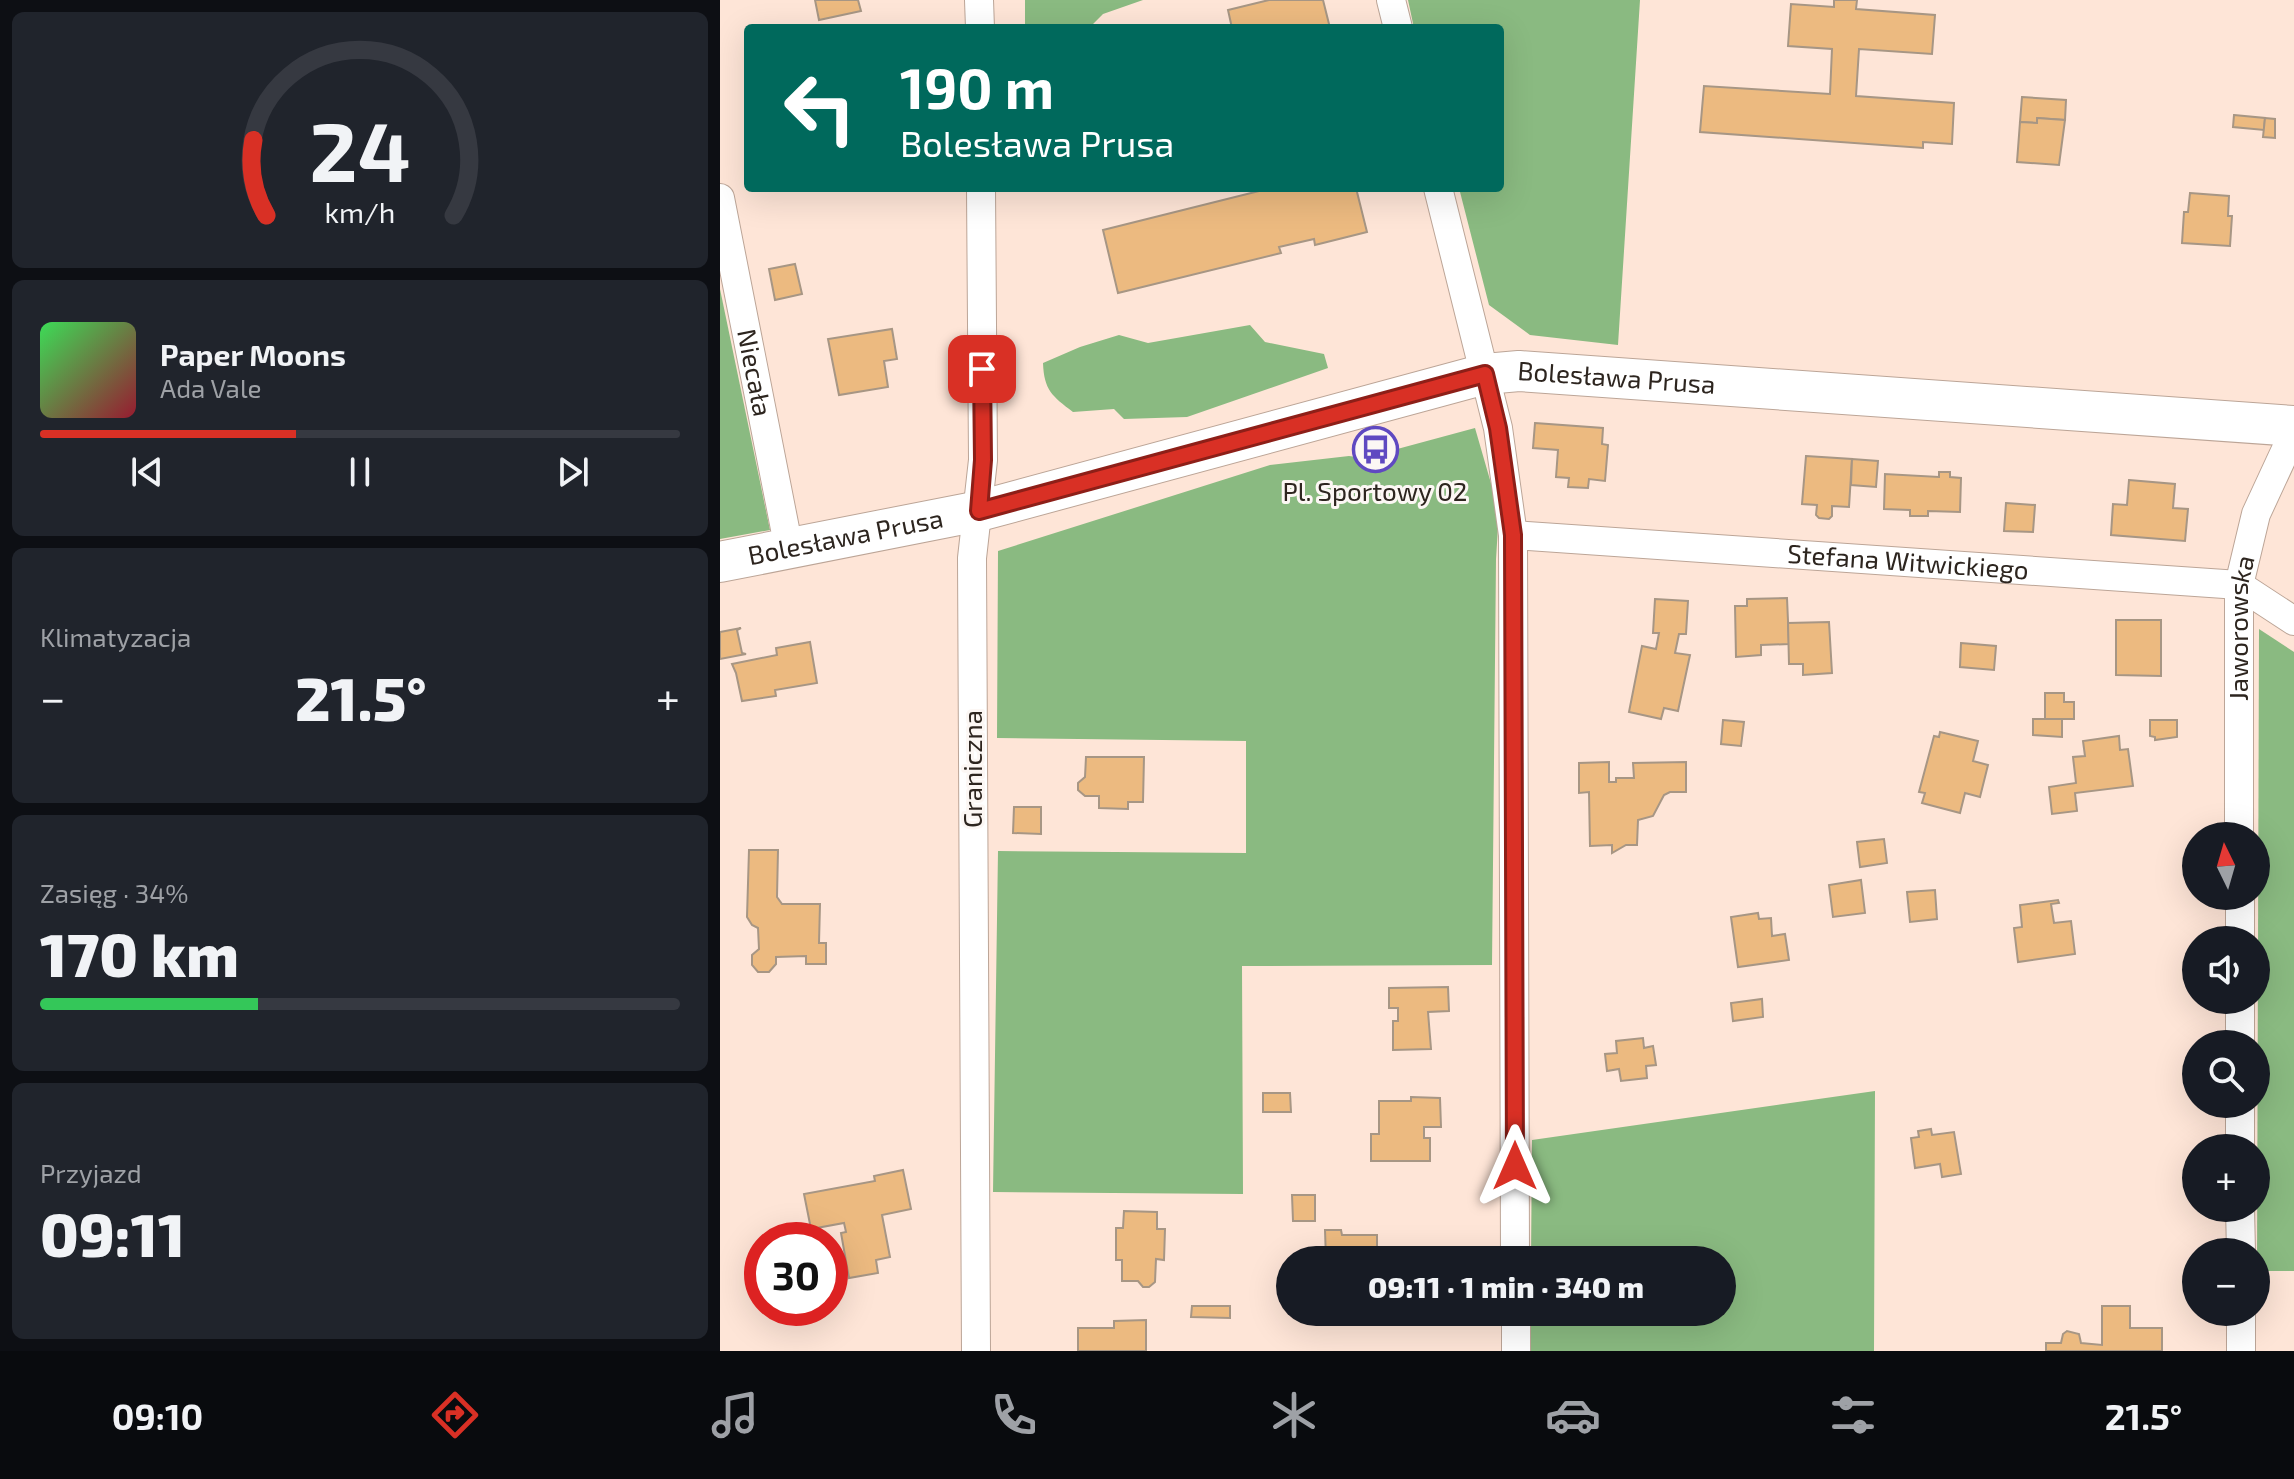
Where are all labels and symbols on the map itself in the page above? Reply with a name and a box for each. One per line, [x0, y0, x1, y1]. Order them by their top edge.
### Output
street label: Niecała [732, 326, 780, 419]
pin [948, 335, 1016, 403]
street label: Bolesława Prusa [1517, 354, 1716, 399]
bus stop icon: Pl. Sportowy 02 [1351, 425, 1399, 473]
place label: Pl. Sportowy 02 [1283, 475, 1467, 506]
street label: Bolesława Prusa [745, 501, 946, 570]
street label: Stefana Witwickiego [1786, 537, 2030, 584]
street label: Jaworowska [2222, 552, 2260, 701]
street label: Graniczna [956, 710, 987, 828]
north arrow [2182, 822, 2270, 910]
position arrow [1473, 1124, 1557, 1208]
speed limit sign: 30 [744, 1222, 848, 1326]

